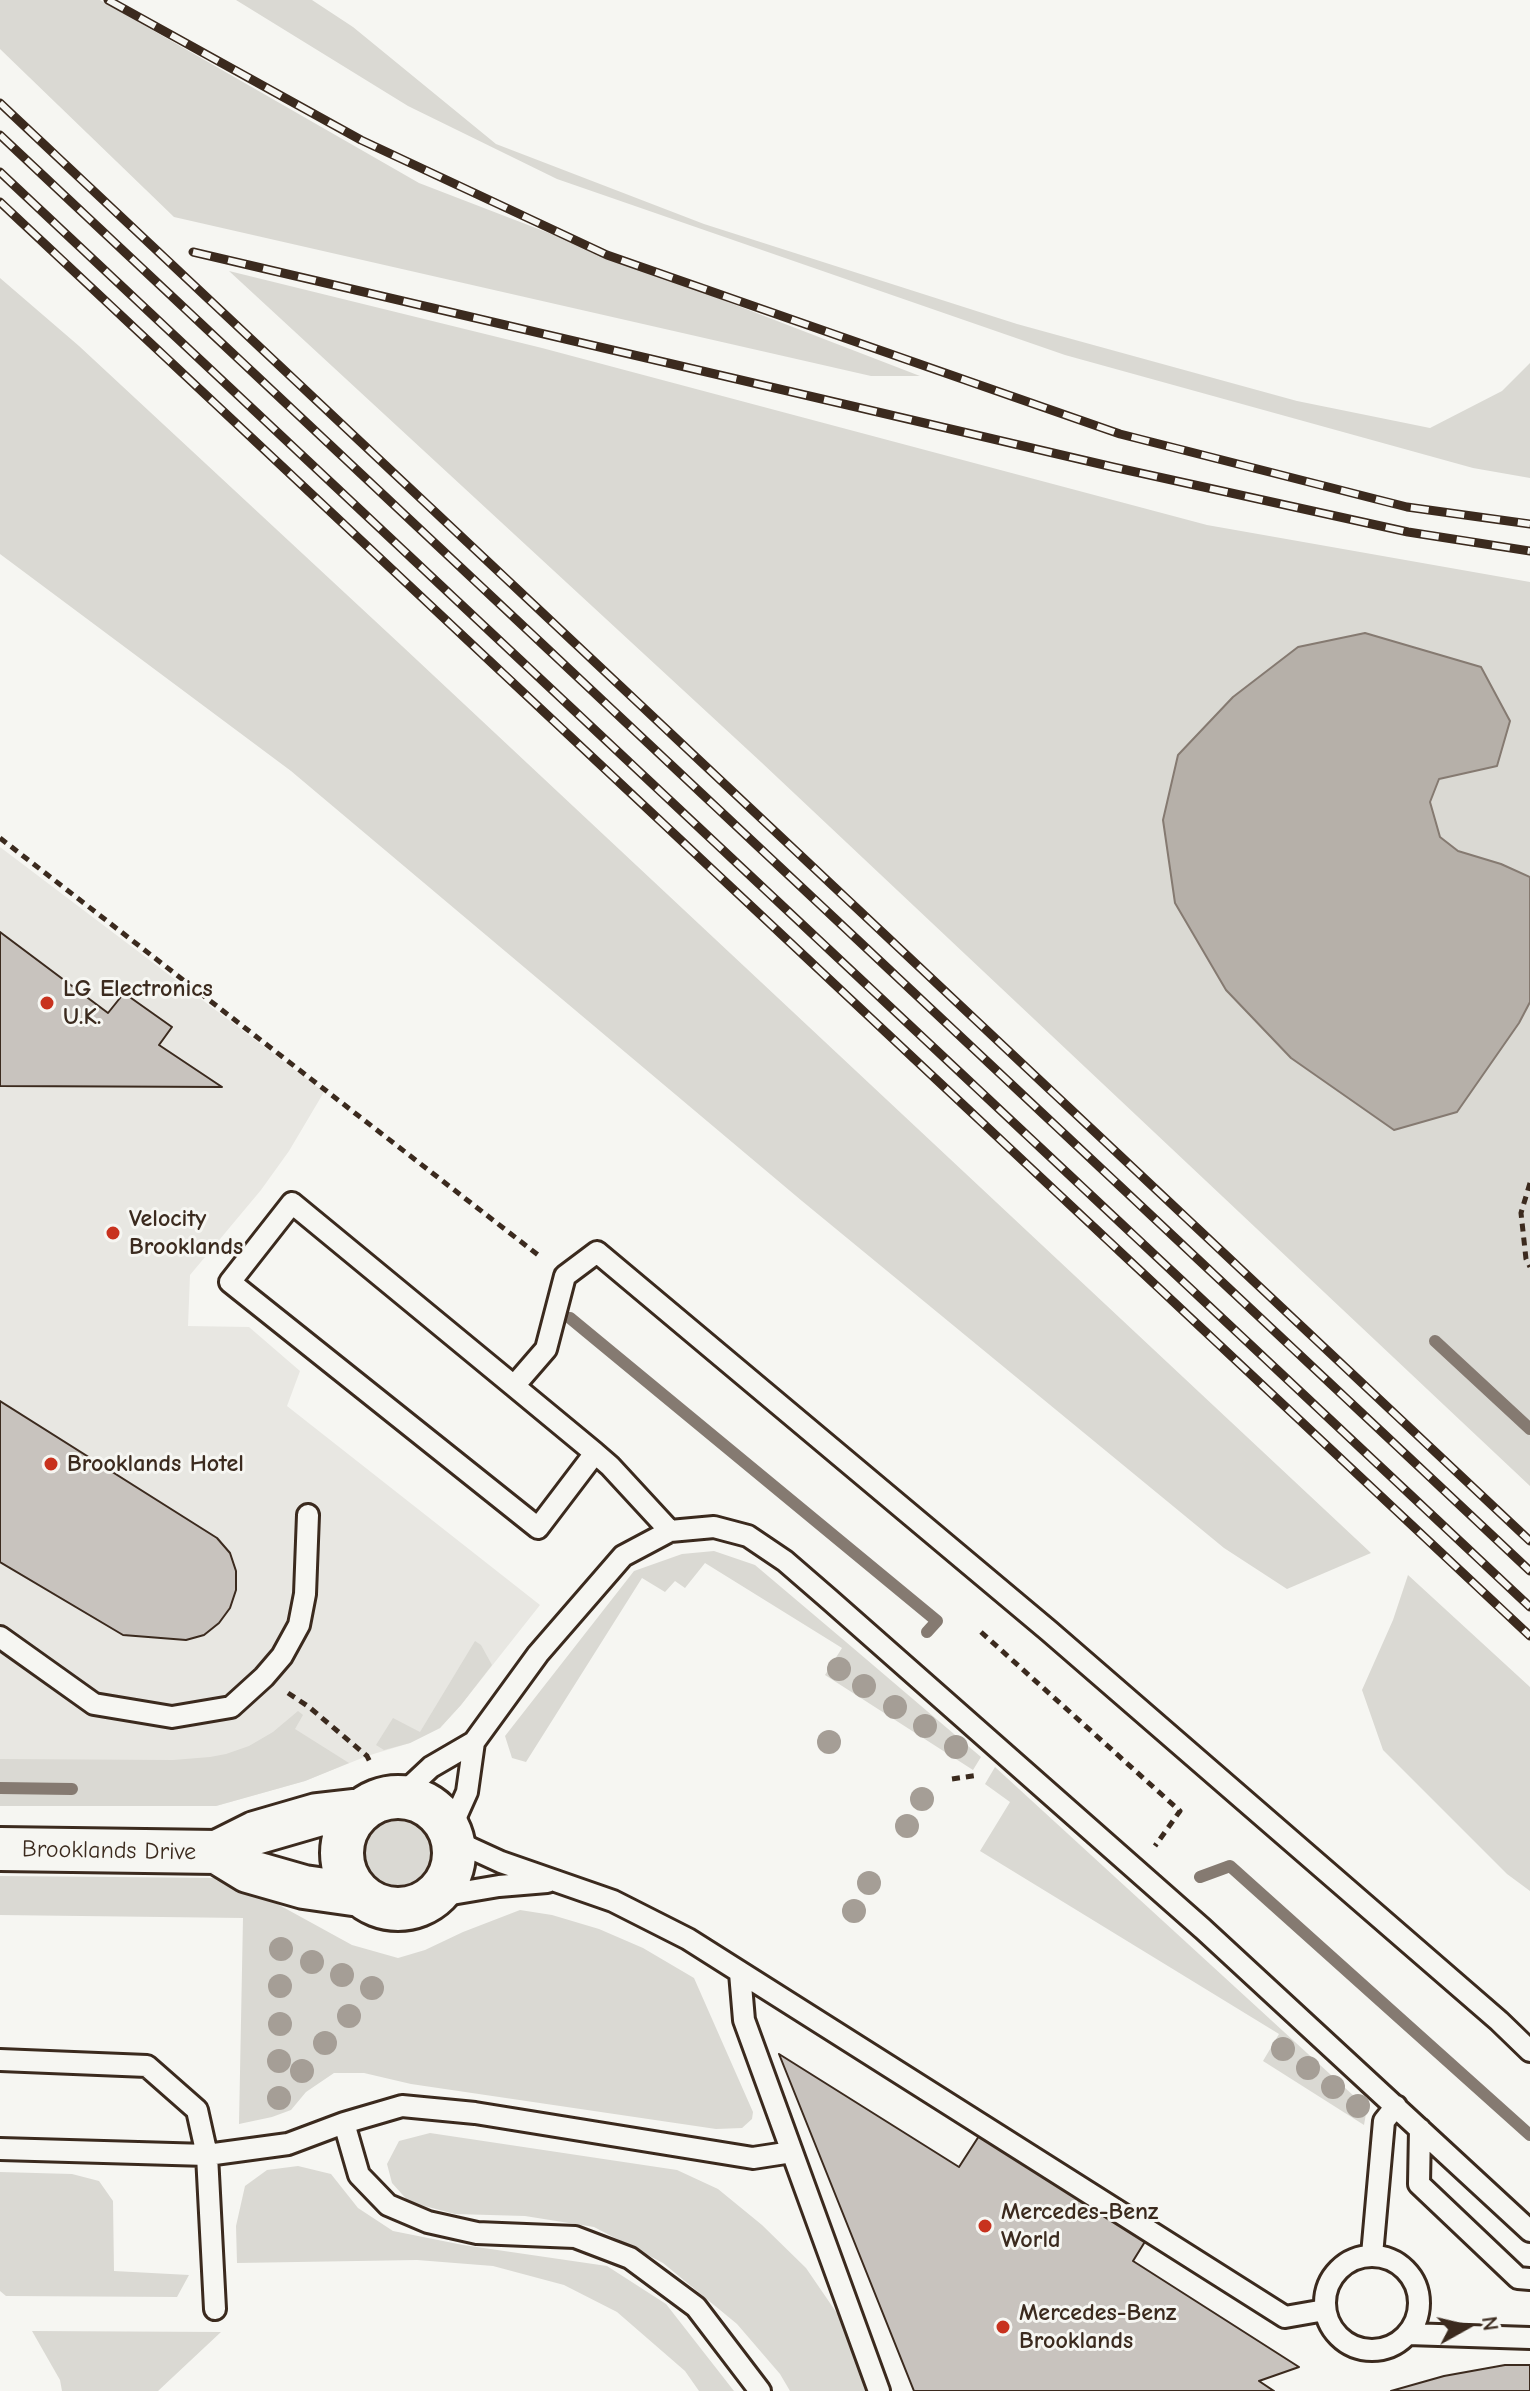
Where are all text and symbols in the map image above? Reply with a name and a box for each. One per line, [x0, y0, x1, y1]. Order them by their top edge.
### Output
place label: LG Electronics U.K. [63, 975, 213, 1031]
marker: LG Electronics U.K. [38, 994, 56, 1012]
place label: Velocity Brooklands [129, 1205, 243, 1261]
marker: Velocity Brooklands [104, 1224, 122, 1242]
place label: Brooklands Hotel [67, 1450, 244, 1478]
marker: Brooklands Hotel [42, 1455, 60, 1473]
street label: Brooklands Drive [22, 1835, 196, 1867]
place label: Mercedes-Benz World [1001, 2198, 1158, 2254]
marker: Mercedes-Benz World [976, 2217, 994, 2235]
north arrow [1426, 2287, 1506, 2367]
place label: Mercedes-Benz Brooklands [1019, 2299, 1176, 2355]
text: N [1476, 2315, 1504, 2333]
marker: Mercedes-Benz Brooklands [994, 2318, 1012, 2336]

